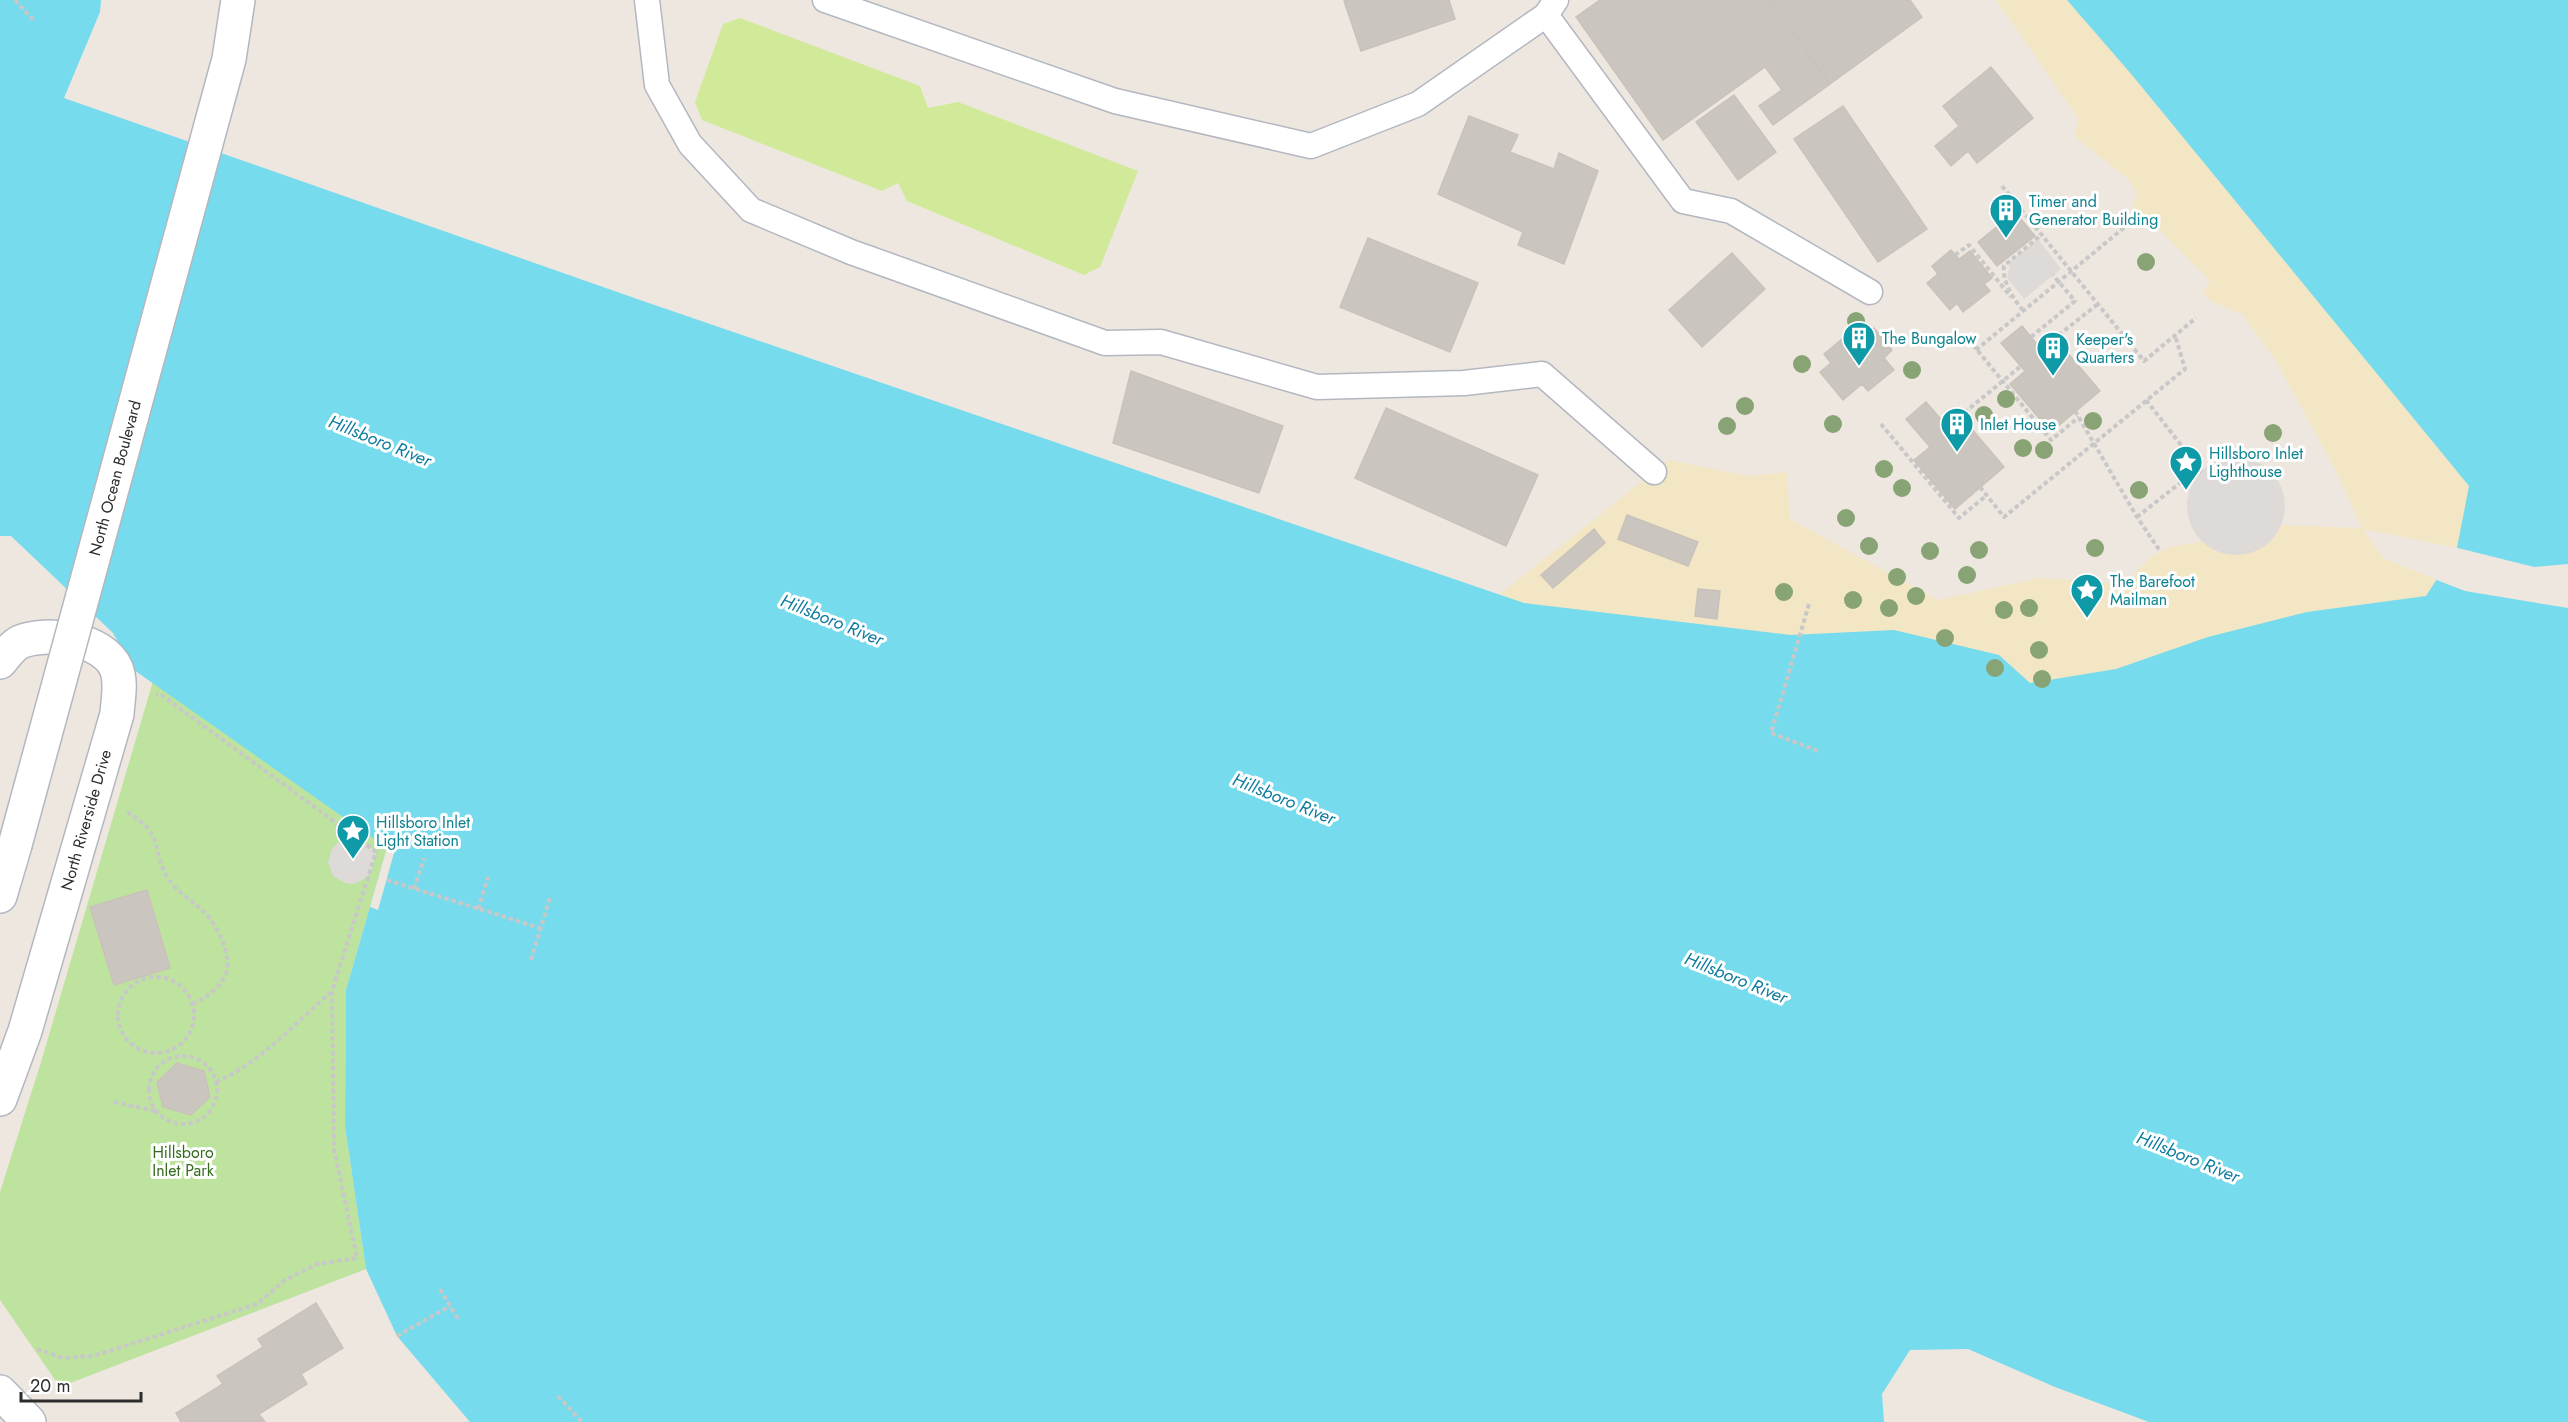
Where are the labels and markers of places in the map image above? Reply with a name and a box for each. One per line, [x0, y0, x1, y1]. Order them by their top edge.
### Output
place label: Timer and Generator Building [2029, 190, 2158, 231]
building icon: Timer and Generator Building [1988, 192, 2024, 239]
building icon: The Bungalow [1841, 320, 1877, 367]
place label: The Bungalow [1882, 327, 1977, 350]
place label: Keeper's Quarters [2076, 328, 2134, 369]
building icon: Keeper's Quarters [2035, 330, 2071, 377]
building icon: Inlet House [1939, 406, 1975, 453]
place label: Inlet House [1980, 413, 2056, 436]
place label: Hillsboro Inlet Lighthouse [2209, 442, 2303, 483]
place icon: Hillsboro Inlet Lighthouse [2168, 444, 2204, 491]
place label: The Barefoot Mailman [2110, 570, 2195, 611]
place icon: The Barefoot Mailman [2069, 572, 2105, 619]
place label: Hillsboro Inlet Light Station [376, 811, 470, 852]
place icon: Hillsboro Inlet Light Station [335, 813, 371, 860]

